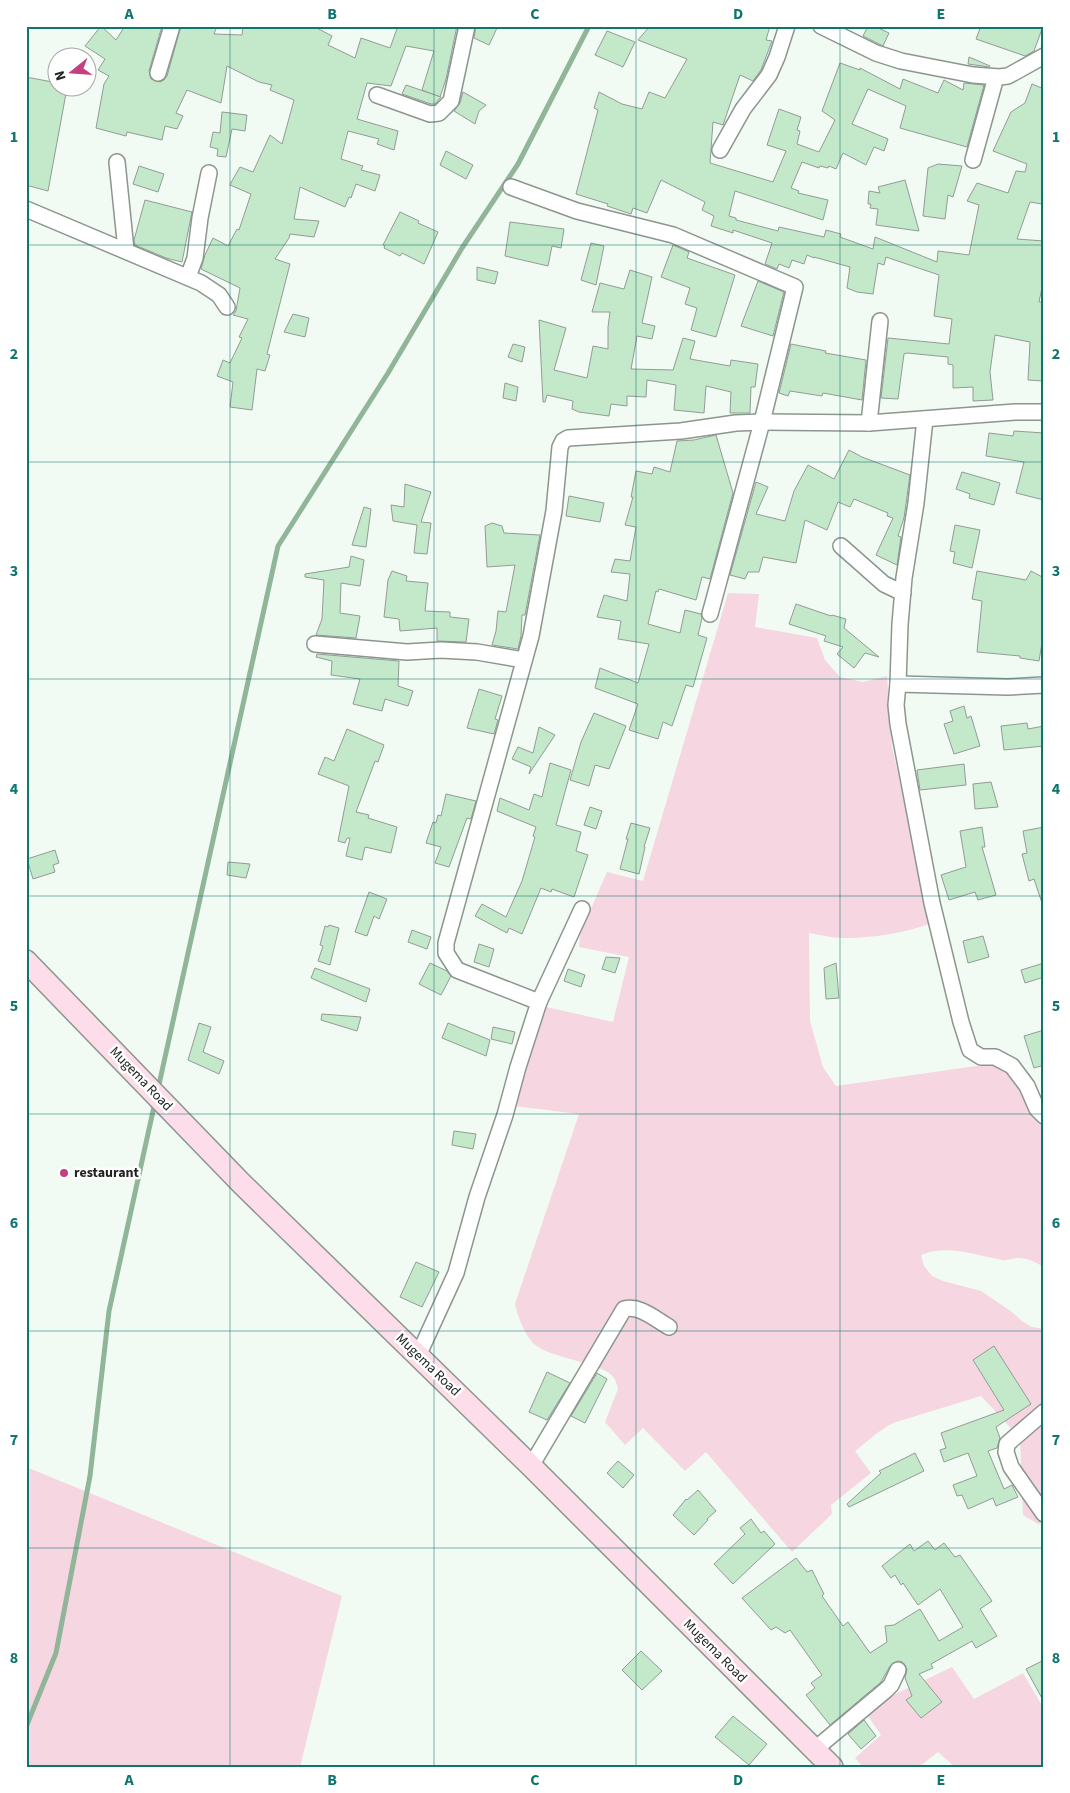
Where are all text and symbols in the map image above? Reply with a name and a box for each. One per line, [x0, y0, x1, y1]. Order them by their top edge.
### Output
text: A [123, 3, 134, 25]
text: B [327, 3, 337, 25]
text: C [530, 3, 540, 25]
text: D [733, 3, 743, 25]
text: E [937, 3, 945, 25]
north arrow [48, 48, 98, 98]
text: N [50, 68, 71, 83]
text: 1 [10, 126, 18, 148]
text: 1 [1052, 126, 1060, 148]
text: 2 [10, 343, 18, 365]
text: 2 [1052, 343, 1060, 365]
text: 3 [10, 560, 18, 582]
text: 3 [1052, 560, 1060, 582]
text: 4 [10, 778, 19, 800]
text: 4 [1052, 778, 1061, 800]
text: 5 [10, 995, 18, 1017]
text: 5 [1052, 995, 1060, 1017]
street label: Mugema Road [105, 1042, 177, 1116]
place label: restaurant [74, 1163, 140, 1183]
marker: restaurant [58, 1167, 70, 1179]
text: 6 [10, 1212, 18, 1234]
text: 6 [1052, 1212, 1060, 1234]
street label: Mugema Road [391, 1329, 465, 1401]
text: 7 [10, 1429, 18, 1451]
text: 7 [1052, 1429, 1060, 1451]
street label: Mugema Road [679, 1615, 751, 1687]
text: 8 [10, 1647, 18, 1669]
text: 8 [1052, 1647, 1060, 1669]
text: A [123, 1769, 134, 1791]
text: B [327, 1769, 337, 1791]
text: C [530, 1769, 540, 1791]
text: D [733, 1769, 743, 1791]
text: E [937, 1769, 945, 1791]

